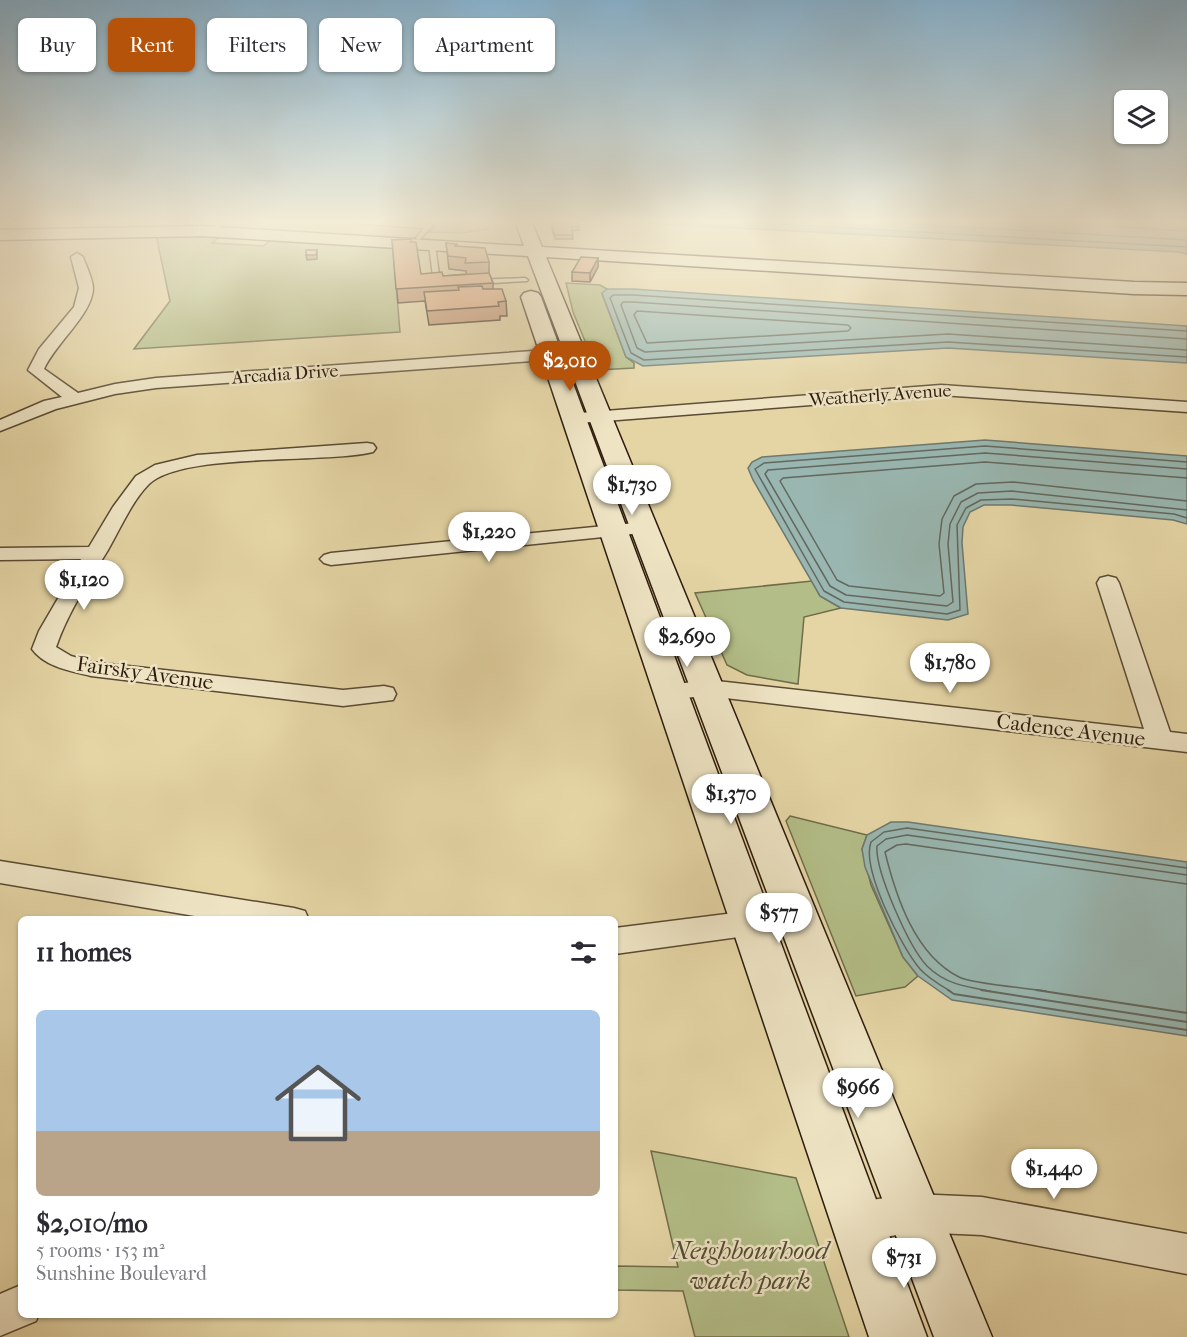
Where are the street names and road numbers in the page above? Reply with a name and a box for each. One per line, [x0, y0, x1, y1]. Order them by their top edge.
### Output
street label: Arcadia Drive [230, 360, 339, 389]
street label: Weatherly Avenue [807, 380, 952, 411]
street label: Fairsky Avenue [75, 652, 215, 694]
street label: Cadence Avenue [995, 709, 1147, 751]

